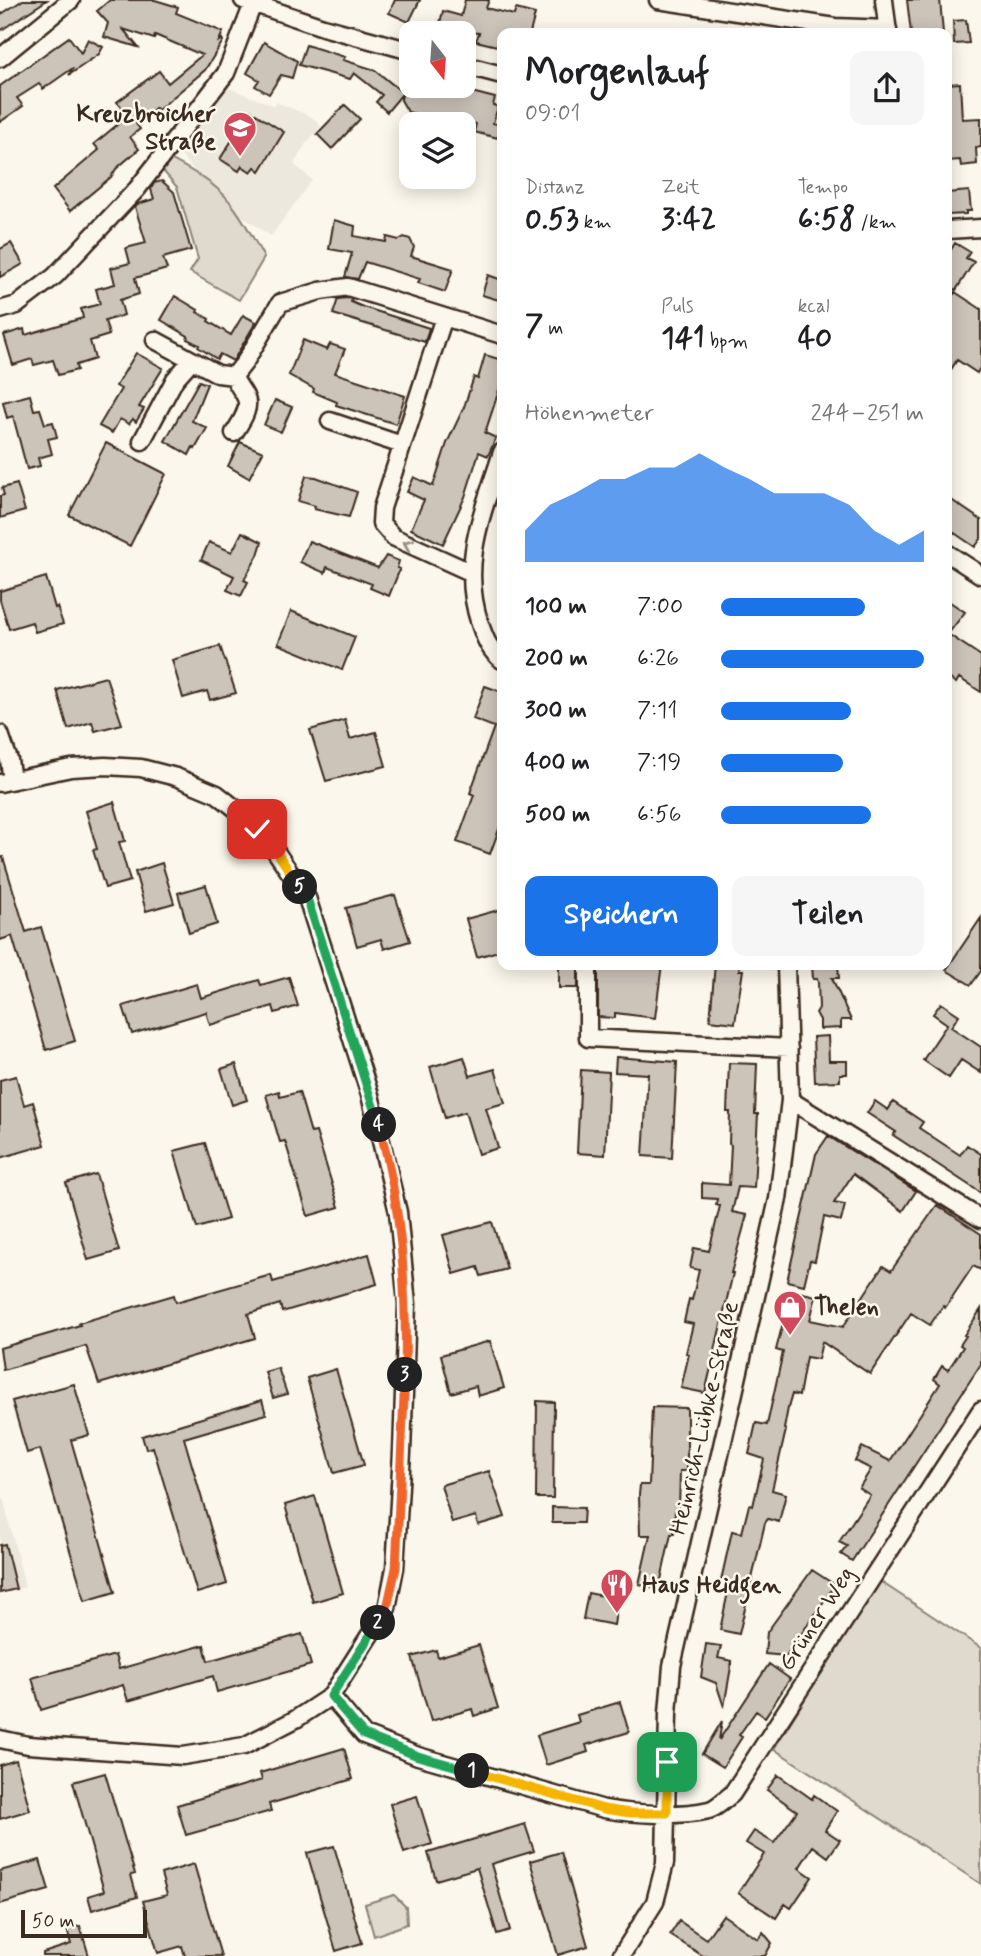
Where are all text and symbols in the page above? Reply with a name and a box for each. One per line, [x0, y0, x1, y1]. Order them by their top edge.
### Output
north arrow [399, 21, 476, 98]
map controls [399, 21, 476, 189]
text: Morgenlauf [525, 48, 709, 97]
button: share [850, 51, 924, 125]
place label: Kreuzbroicher Straße [76, 99, 216, 158]
text: 09:01 [525, 99, 580, 129]
school or university icon: Kreuzbroicher Straße [221, 109, 259, 158]
button: layers [399, 112, 476, 189]
text: Distanz [525, 175, 585, 200]
text: Zeit [661, 175, 700, 200]
text: Tempo [798, 175, 848, 200]
text: 0.53 [525, 200, 579, 239]
text: 3:42 [661, 200, 716, 239]
text: 6:58 [798, 200, 855, 239]
text: km [579, 210, 612, 235]
text: /km [855, 210, 897, 235]
text: Puls [661, 294, 693, 319]
text: kcal [798, 294, 830, 319]
text: 7 [525, 306, 543, 345]
text: m [543, 316, 563, 341]
text: 141 [661, 319, 705, 358]
text: 40 [798, 319, 832, 358]
text: bpm [705, 329, 748, 354]
text: Höhenmeter [525, 399, 654, 429]
text: 244–251 m [811, 399, 924, 429]
one-way arrow [403, 538, 415, 552]
text: 100 m [525, 592, 587, 622]
text: 7:00 [637, 592, 683, 622]
text: 200 m [525, 644, 588, 674]
text: 6:26 [637, 644, 679, 674]
text: 300 m [525, 696, 587, 726]
text: 7:11 [637, 696, 677, 726]
text: 400 m [525, 748, 590, 778]
text: 7:19 [637, 748, 681, 778]
pin [227, 799, 287, 859]
text: 500 m [525, 800, 590, 830]
text: 6:56 [637, 800, 681, 830]
icon: check [238, 810, 276, 848]
pin: 5 [282, 870, 318, 904]
text: 5 [294, 874, 305, 899]
button: Speichern [525, 876, 718, 956]
button: Teilen [732, 876, 924, 956]
pin: 4 [362, 1108, 396, 1142]
text: 4 [373, 1112, 384, 1137]
shop icon: Thelen [771, 1288, 809, 1337]
place label: Thelen [814, 1292, 879, 1323]
street label: Heinrich-Lübke-Straße [663, 1298, 747, 1538]
pin: 3 [388, 1358, 422, 1392]
text: 3 [400, 1362, 409, 1387]
street label: Grüner Weg [772, 1561, 862, 1677]
restaurant icon: Haus Heidgen [598, 1566, 636, 1615]
place label: Haus Heidgen [642, 1570, 781, 1604]
pin: 2 [360, 1606, 396, 1640]
text: 2 [373, 1610, 382, 1635]
pin [637, 1732, 697, 1792]
icon: arrive [648, 1743, 686, 1781]
pin: 1 [454, 1754, 490, 1788]
text: 1 [467, 1758, 476, 1783]
scale bar [21, 1907, 147, 1939]
text: 50 m [32, 1909, 75, 1934]

